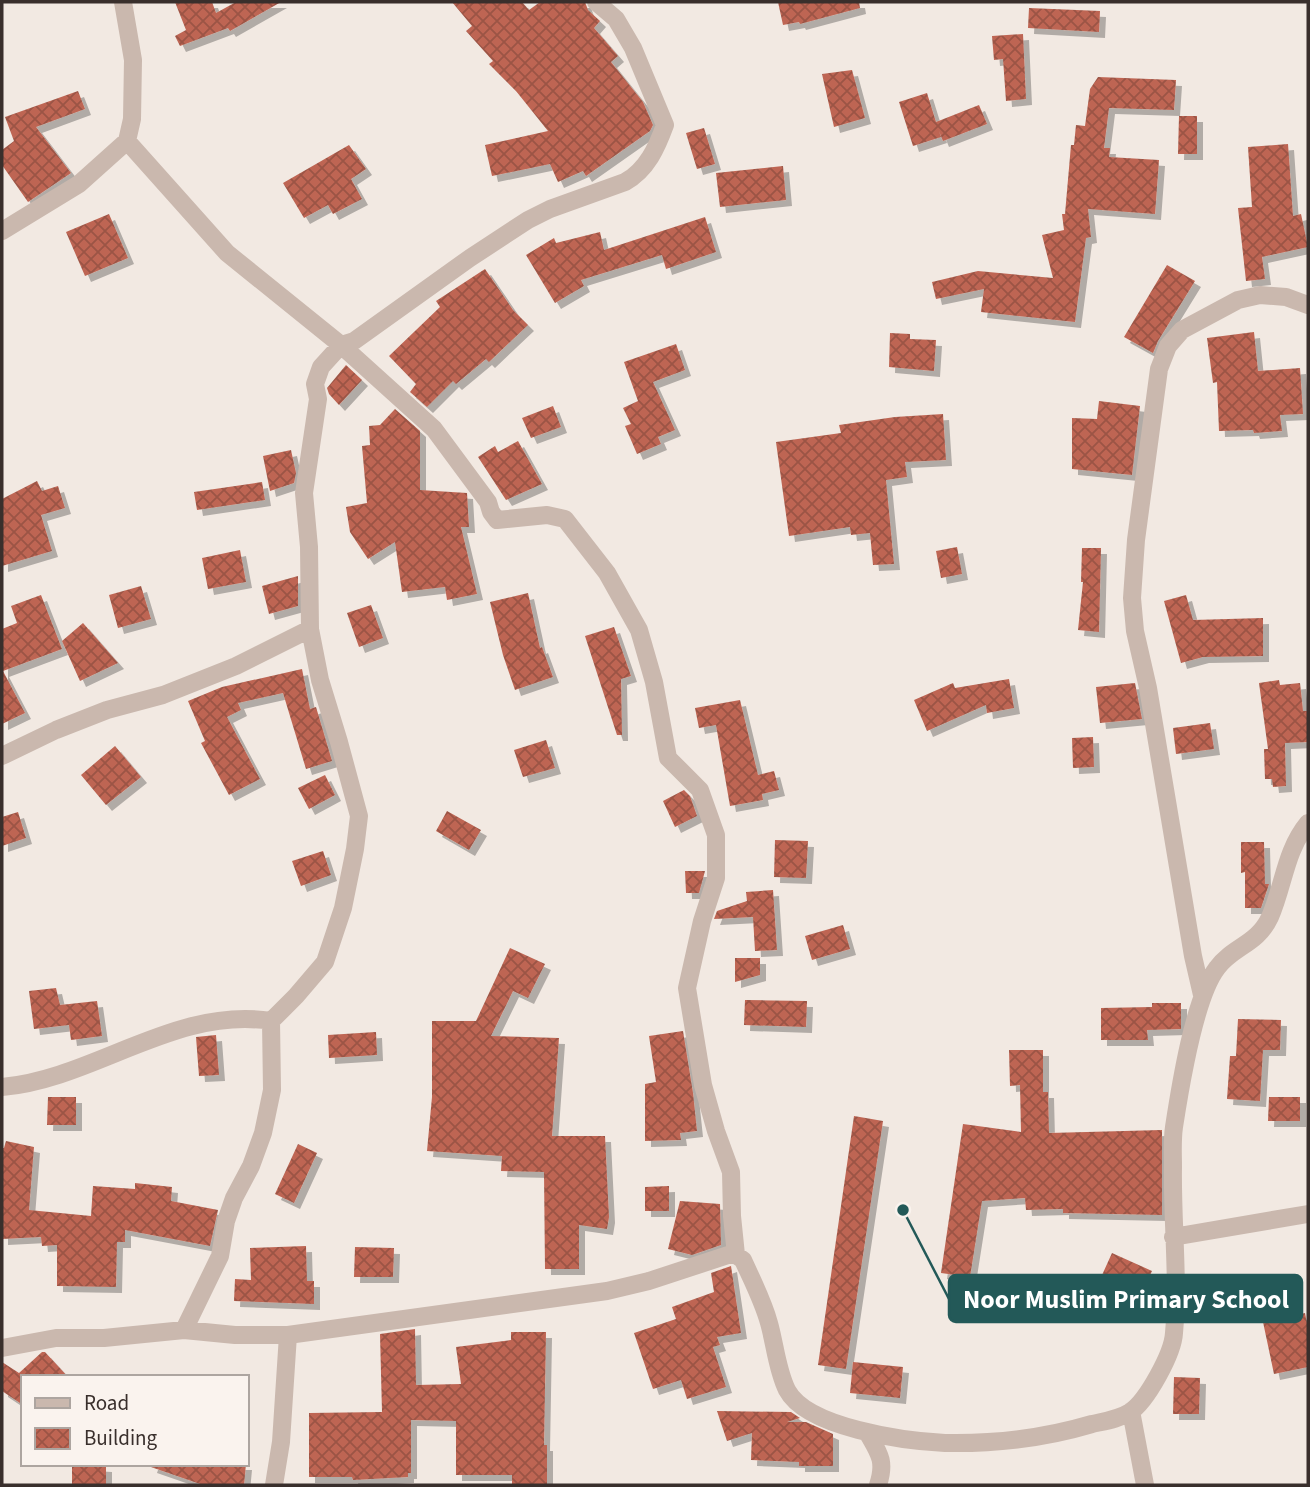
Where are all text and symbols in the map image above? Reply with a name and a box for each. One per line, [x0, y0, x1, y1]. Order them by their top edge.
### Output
callout: Noor Muslim Primary School [949, 1275, 1302, 1322]
text: Noor Muslim Primary School [963, 1281, 1290, 1318]
legend [21, 1375, 248, 1466]
text: Road [84, 1388, 129, 1418]
text: Building [84, 1423, 158, 1453]

